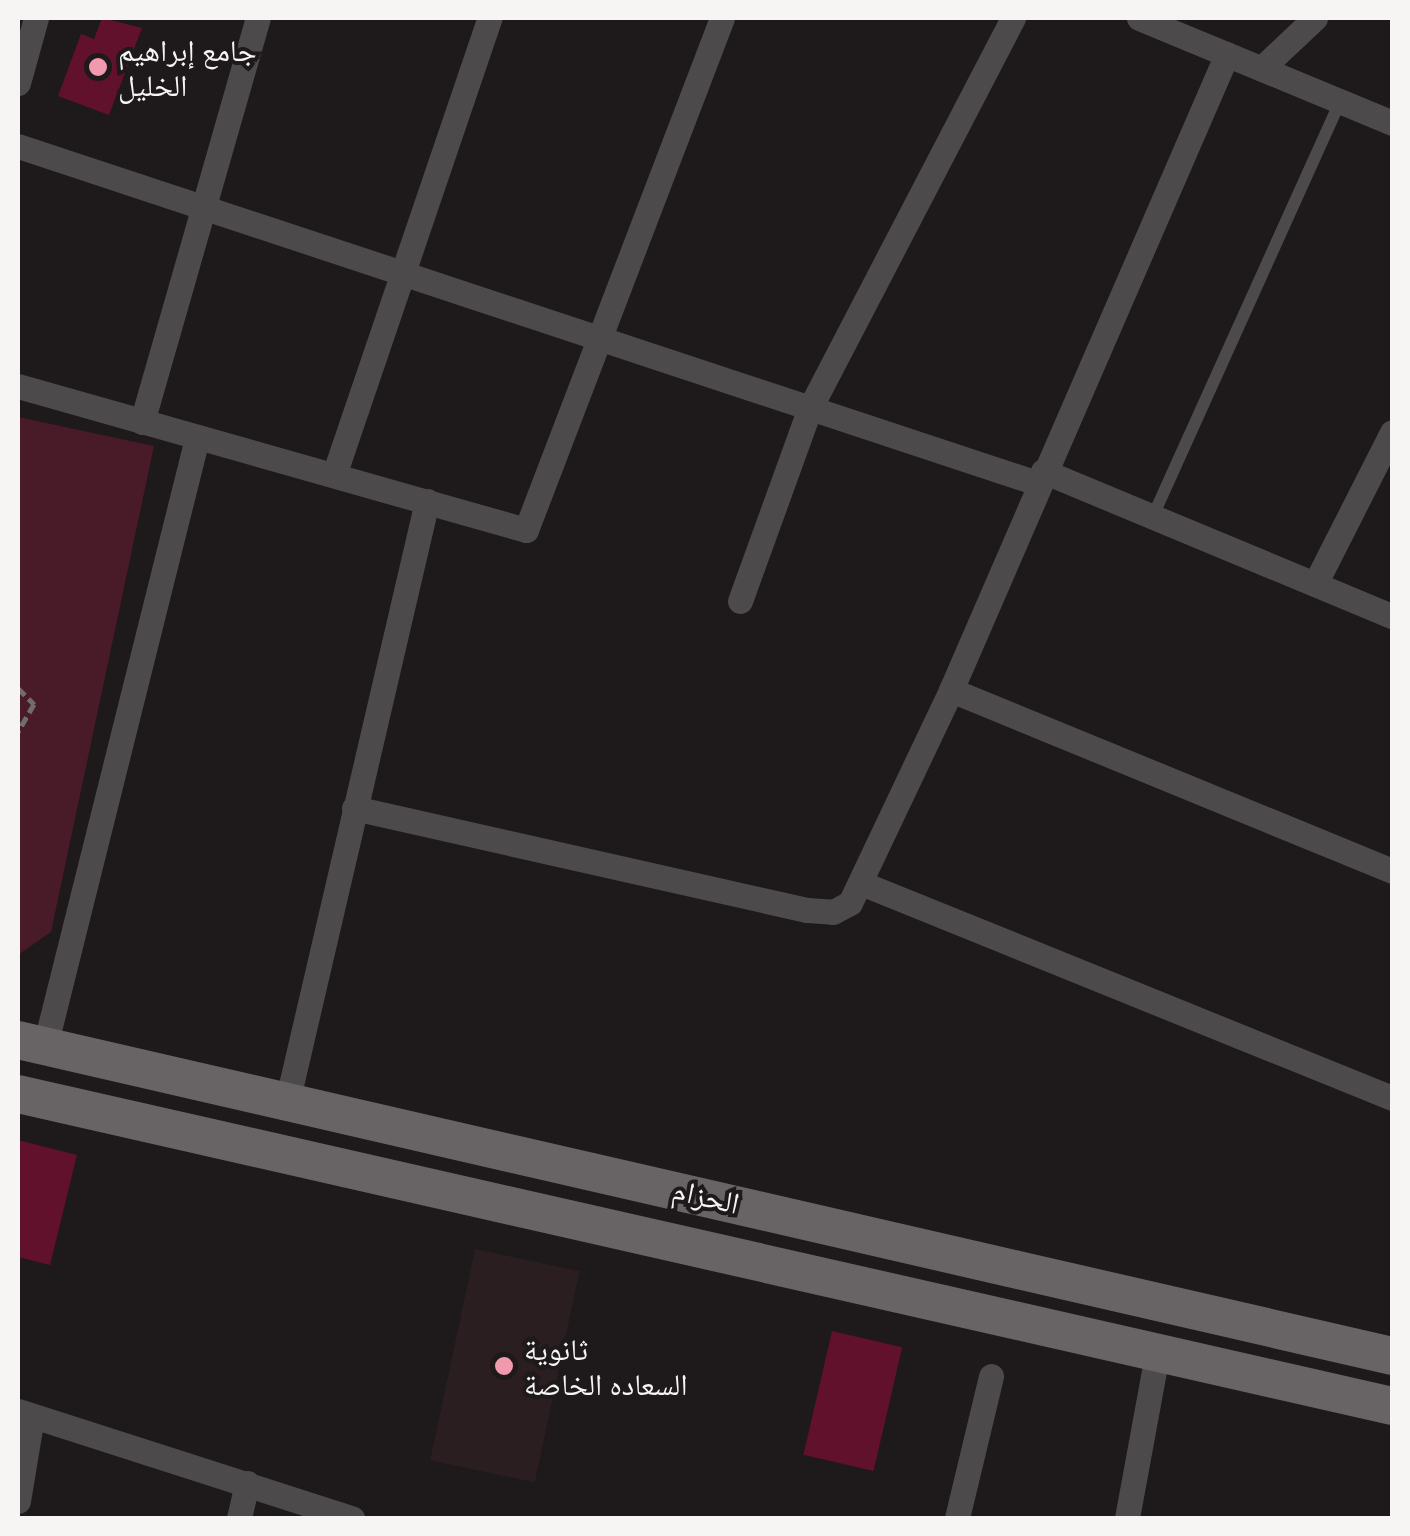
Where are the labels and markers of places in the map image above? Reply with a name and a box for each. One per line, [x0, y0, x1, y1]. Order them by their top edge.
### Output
place label: جامع إبراهيم الخليل [118, 32, 256, 102]
marker: جامع إبراهيم الخليل [87, 56, 109, 78]
place label: ثانوية السعاده الخاصة [524, 1331, 688, 1402]
marker: ثانوية السعاده الخاصة [493, 1355, 515, 1377]

